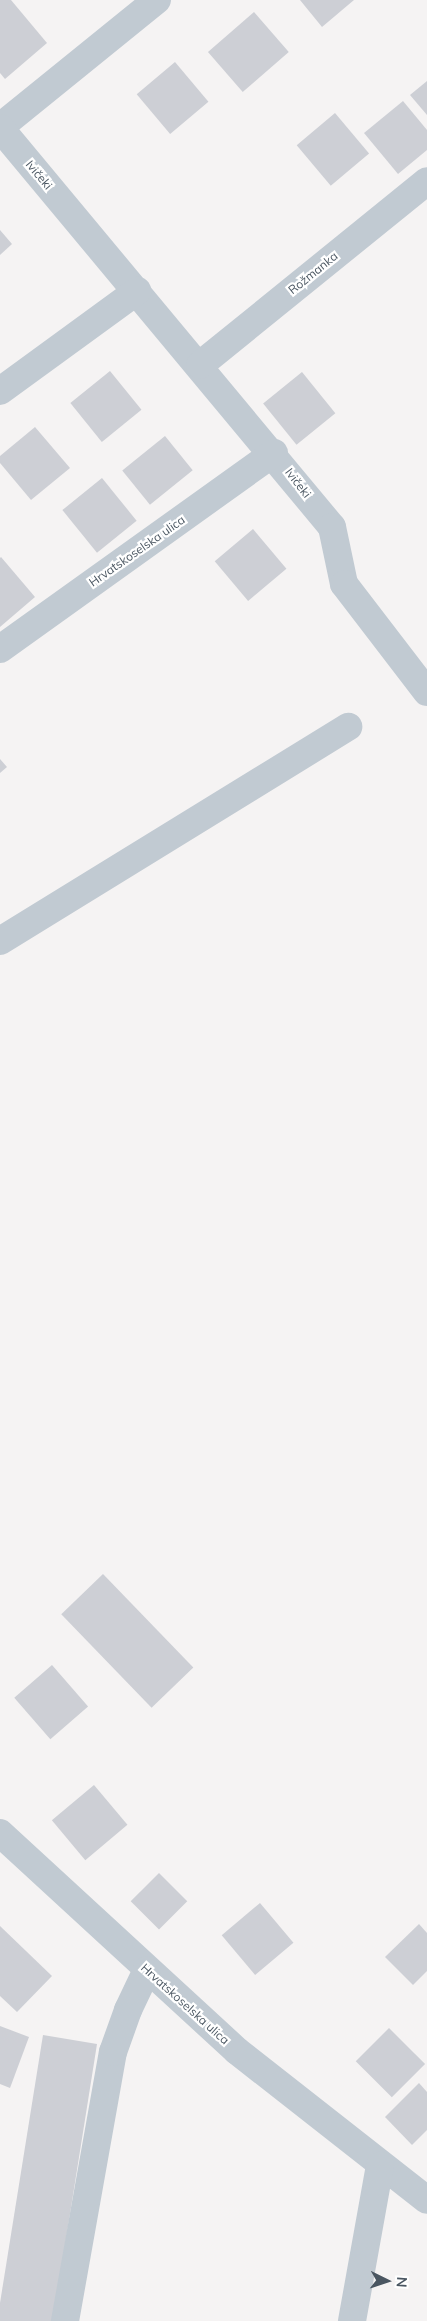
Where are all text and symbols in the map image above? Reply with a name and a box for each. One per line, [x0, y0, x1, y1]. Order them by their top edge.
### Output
street label: Ivičeki [23, 157, 55, 193]
street label: Rožmanka [285, 249, 341, 297]
street label: Ivičeki [282, 465, 314, 501]
street label: Hrvatskoselska ulica [86, 512, 188, 590]
street label: Hrvatskoselska ulica [138, 1961, 232, 2047]
north arrow [362, 2256, 412, 2306]
text: N [393, 2276, 411, 2288]

